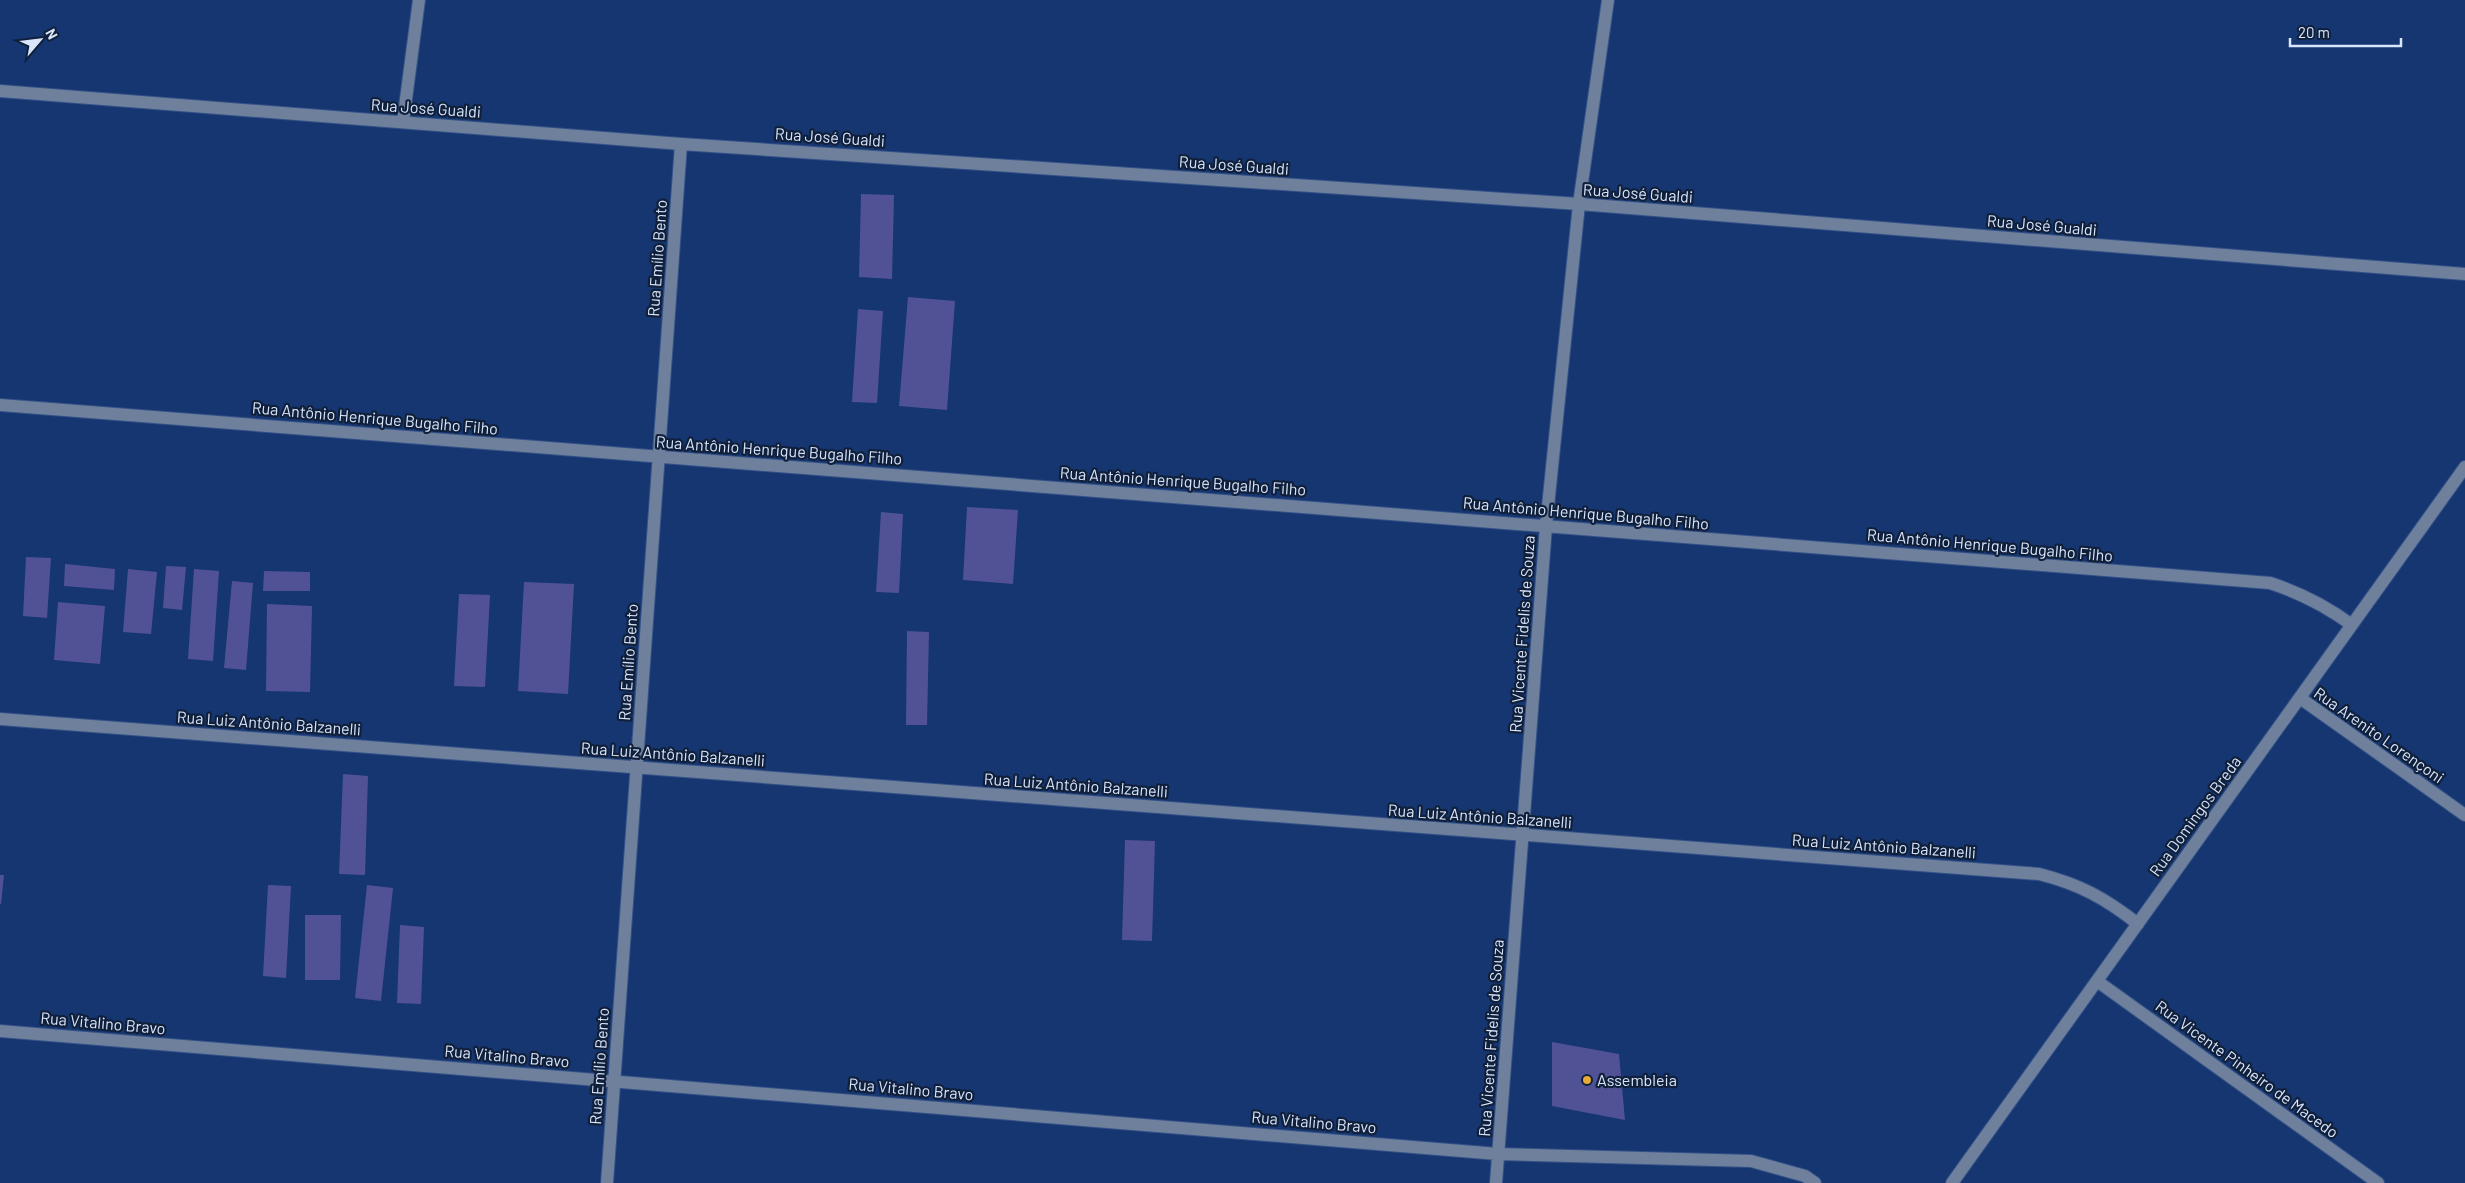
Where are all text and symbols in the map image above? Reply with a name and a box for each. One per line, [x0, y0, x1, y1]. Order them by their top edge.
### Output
north arrow [15, 15, 65, 65]
scale bar [2290, 15, 2401, 47]
text: 20 m [2298, 23, 2330, 41]
text: N [42, 26, 62, 42]
street label: Rua José Gualdi [370, 94, 482, 121]
street label: Rua José Gualdi [774, 123, 886, 150]
street label: Rua José Gualdi [1178, 151, 1290, 178]
street label: Rua José Gualdi [1582, 179, 1694, 206]
street label: Rua Emílio Bento [643, 199, 670, 317]
street label: Rua José Gualdi [1986, 210, 2098, 239]
street label: Rua Antônio Henrique Bugalho Filho [251, 397, 499, 438]
street label: Rua Antônio Henrique Bugalho Filho [655, 431, 903, 468]
street label: Rua Antônio Henrique Bugalho Filho [1059, 462, 1307, 499]
street label: Rua Antônio Henrique Bugalho Filho [1462, 492, 1710, 533]
street label: Rua Antônio Henrique Bugalho Filho [1866, 524, 2114, 565]
street label: Rua Vicente Fidelis de Souza [1505, 535, 1538, 733]
street label: Rua Emílio Bento [614, 603, 641, 721]
street label: Rua Arenito Lorençoni [2311, 683, 2448, 787]
street label: Rua Luiz Antônio Balzanelli [176, 707, 362, 738]
street label: Rua Luiz Antônio Balzanelli [580, 738, 766, 769]
street label: Rua Domingos Breda [2145, 752, 2245, 879]
street label: Rua Luiz Antônio Balzanelli [983, 769, 1169, 800]
street label: Rua Luiz Antônio Balzanelli [1387, 800, 1573, 831]
street label: Rua Luiz Antônio Balzanelli [1791, 830, 1977, 861]
street label: Rua Vicente Fidelis de Souza [1474, 939, 1507, 1137]
street label: Rua Vicente Pinheiro de Macedo [2152, 996, 2342, 1141]
street label: Rua Emílio Bento [585, 1007, 612, 1125]
street label: Rua Vitalino Bravo [40, 1008, 166, 1037]
street label: Rua Vitalino Bravo [444, 1041, 570, 1070]
place label: Assembleia [1597, 1070, 1677, 1089]
street label: Rua Vitalino Bravo [848, 1074, 974, 1103]
marker: Assembleia [1581, 1074, 1593, 1086]
street label: Rua Vitalino Bravo [1251, 1107, 1377, 1136]

